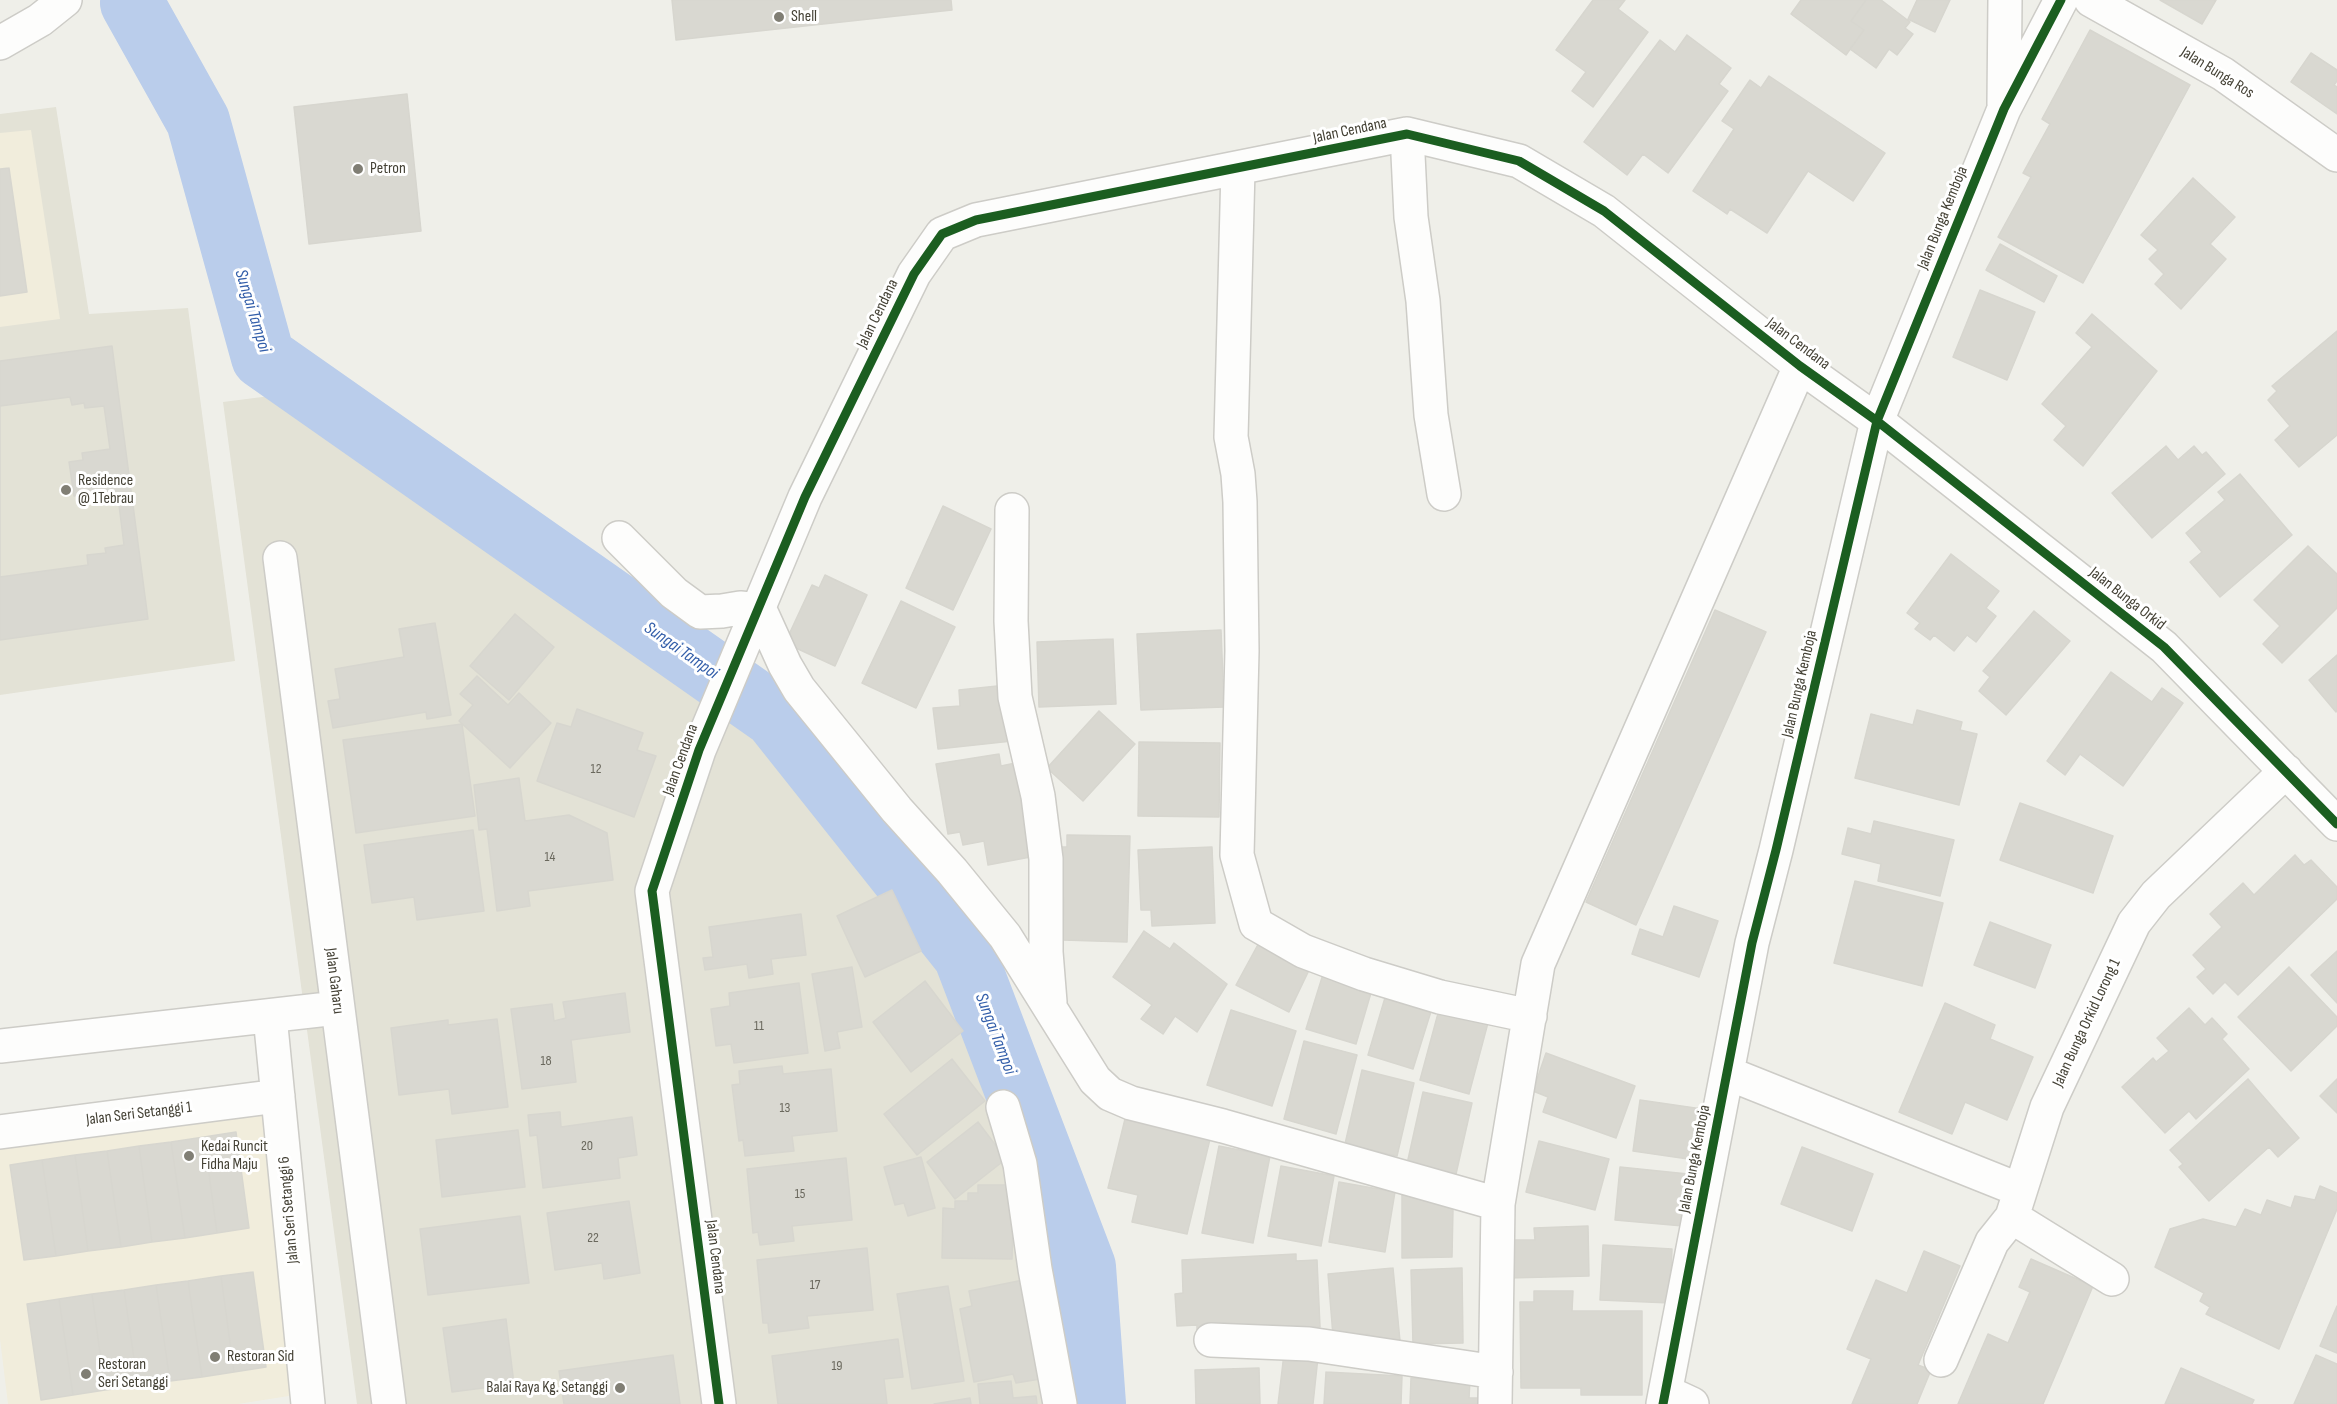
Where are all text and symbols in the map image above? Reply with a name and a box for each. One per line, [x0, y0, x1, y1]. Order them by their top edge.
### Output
place label: Shell [791, 7, 817, 27]
marker: Shell [772, 10, 786, 24]
street label: Jalan Bunga Ros [2177, 43, 2257, 103]
street label: Jalan Cendana [1311, 114, 1389, 148]
place label: Petron [370, 159, 406, 179]
marker: Petron [351, 162, 365, 176]
street label: Jalan Bunga Kemboja [1914, 164, 1972, 272]
water label: Sungai Tampoi [229, 267, 275, 355]
street label: Jalan Cendana [853, 276, 903, 352]
street label: Jalan Cendana [1762, 314, 1834, 374]
place label: Residence @ 1Tebrau [78, 471, 134, 509]
marker: Residence @ 1Tebrau [59, 483, 73, 497]
street label: Jalan Bunga Orkid [2085, 563, 2169, 635]
water label: Sungai Tampoi [640, 618, 722, 684]
street label: Jalan Bunga Kemboja [1778, 629, 1822, 739]
street label: Jalan Cendana [659, 722, 703, 798]
house number: 12 [591, 761, 601, 777]
house number: 14 [545, 849, 555, 865]
street label: Jalan Gaharu [320, 947, 348, 1015]
street label: Jalan Bunga Orkid Lorong 1 [2049, 956, 2125, 1090]
water label: Sungai Tampoi [970, 990, 1020, 1078]
house number: 11 [754, 1018, 764, 1034]
house number: 18 [540, 1053, 552, 1069]
street label: Jalan Seri Setanggi 1 [85, 1098, 193, 1130]
house number: 13 [780, 1100, 790, 1116]
street label: Jalan Bunga Kemboja [1675, 1103, 1715, 1215]
place label: Kedai Runcit Fidha Maju [201, 1137, 268, 1175]
house number: 20 [581, 1138, 593, 1154]
marker: Kedai Runcit Fidha Maju [182, 1149, 196, 1163]
street label: Jalan Seri Setanggi 6 [275, 1156, 303, 1264]
house number: 15 [795, 1186, 805, 1202]
street label: Jalan Cendana [701, 1219, 729, 1295]
house number: 22 [587, 1230, 599, 1246]
house number: 17 [810, 1277, 820, 1293]
place label: Restoran Sid [227, 1347, 294, 1367]
marker: Restoran Sid [208, 1350, 222, 1364]
place label: Restoran Seri Setanggi [98, 1355, 168, 1393]
house number: 19 [831, 1358, 843, 1374]
marker: Restoran Seri Setanggi [79, 1367, 93, 1381]
place label: Balai Raya Kg. Setanggi [486, 1378, 608, 1398]
marker: Balai Raya Kg. Setanggi [613, 1381, 627, 1395]

